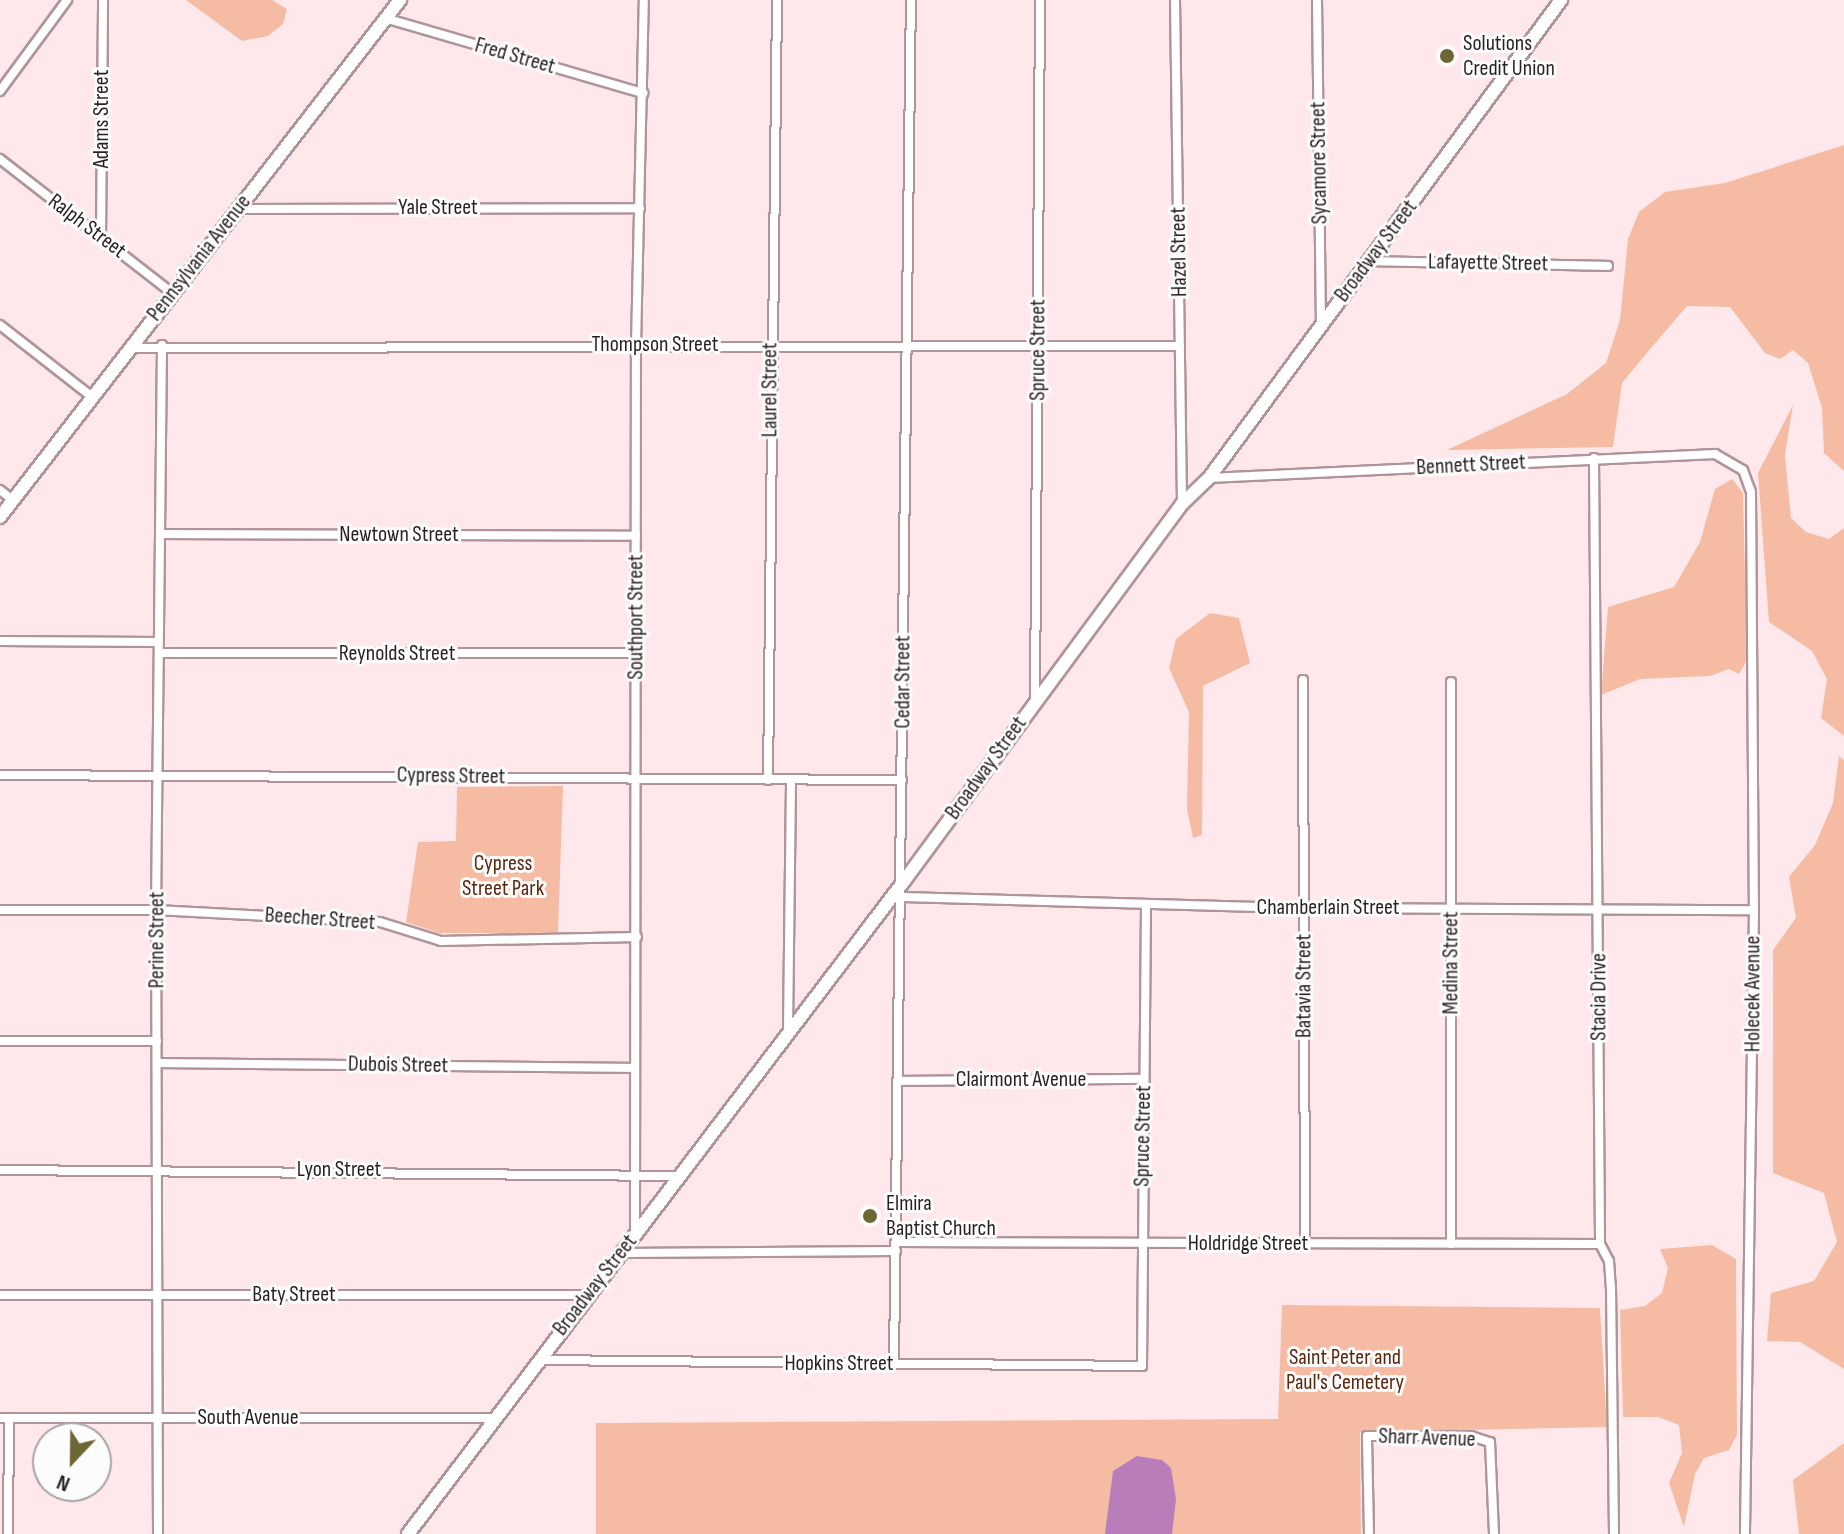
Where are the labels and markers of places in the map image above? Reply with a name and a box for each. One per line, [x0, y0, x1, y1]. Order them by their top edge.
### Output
place label: Solutions Credit Union [1463, 30, 1555, 82]
marker: Solutions Credit Union [1438, 47, 1456, 65]
place label: Elmira Baptist Church [886, 1190, 996, 1242]
marker: Elmira Baptist Church [861, 1207, 879, 1225]

